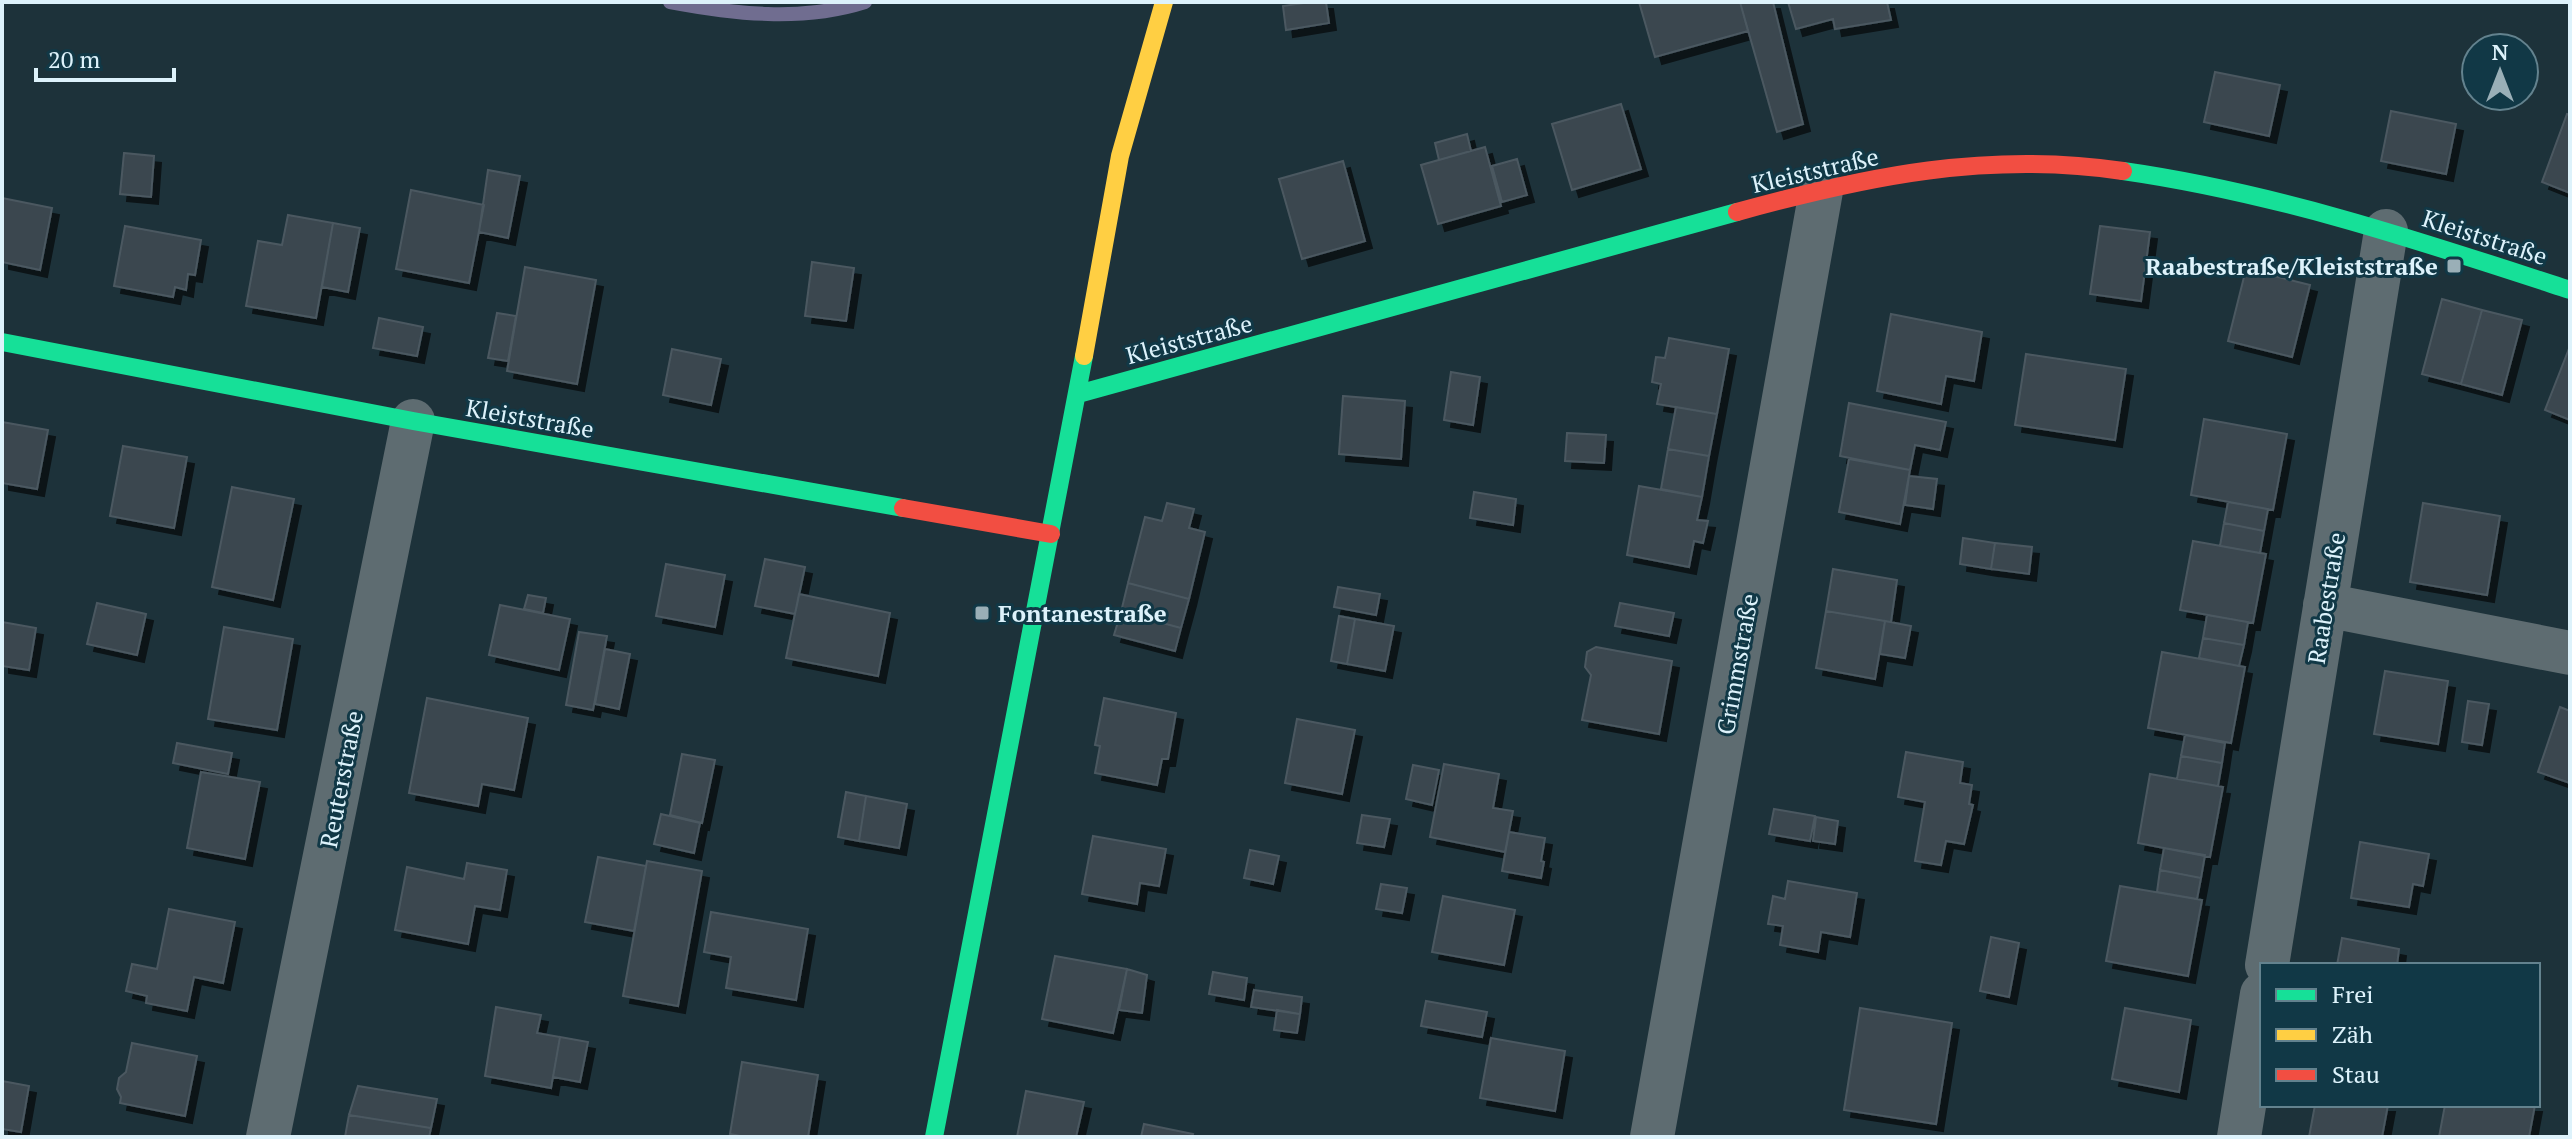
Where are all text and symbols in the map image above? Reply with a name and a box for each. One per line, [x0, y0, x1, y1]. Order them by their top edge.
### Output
scale bar [36, 32, 174, 82]
north arrow [2460, 32, 2540, 112]
text: N [2492, 37, 2509, 66]
text: 20 m [48, 43, 100, 75]
street label: Kleiststraße [1748, 140, 1882, 200]
street label: Kleiststraße [2419, 202, 2551, 272]
place label: Raabestraße/Kleiststraße [2145, 250, 2438, 282]
marker: Raabestraße/Kleiststraße [2445, 257, 2463, 275]
street label: Kleiststraße [1122, 307, 1256, 371]
street label: Kleiststraße [464, 391, 596, 445]
street label: Raabestraße [2300, 530, 2352, 666]
street label: Grimmstraße [1709, 591, 1765, 737]
place label: Fontanestraße [998, 597, 1167, 629]
marker: Fontanestraße [973, 604, 991, 622]
street label: Reuterstraße [312, 708, 370, 850]
legend [2260, 963, 2540, 1107]
text: Frei [2332, 978, 2374, 1010]
text: Zäh [2332, 1018, 2373, 1050]
text: Stau [2332, 1058, 2380, 1090]

